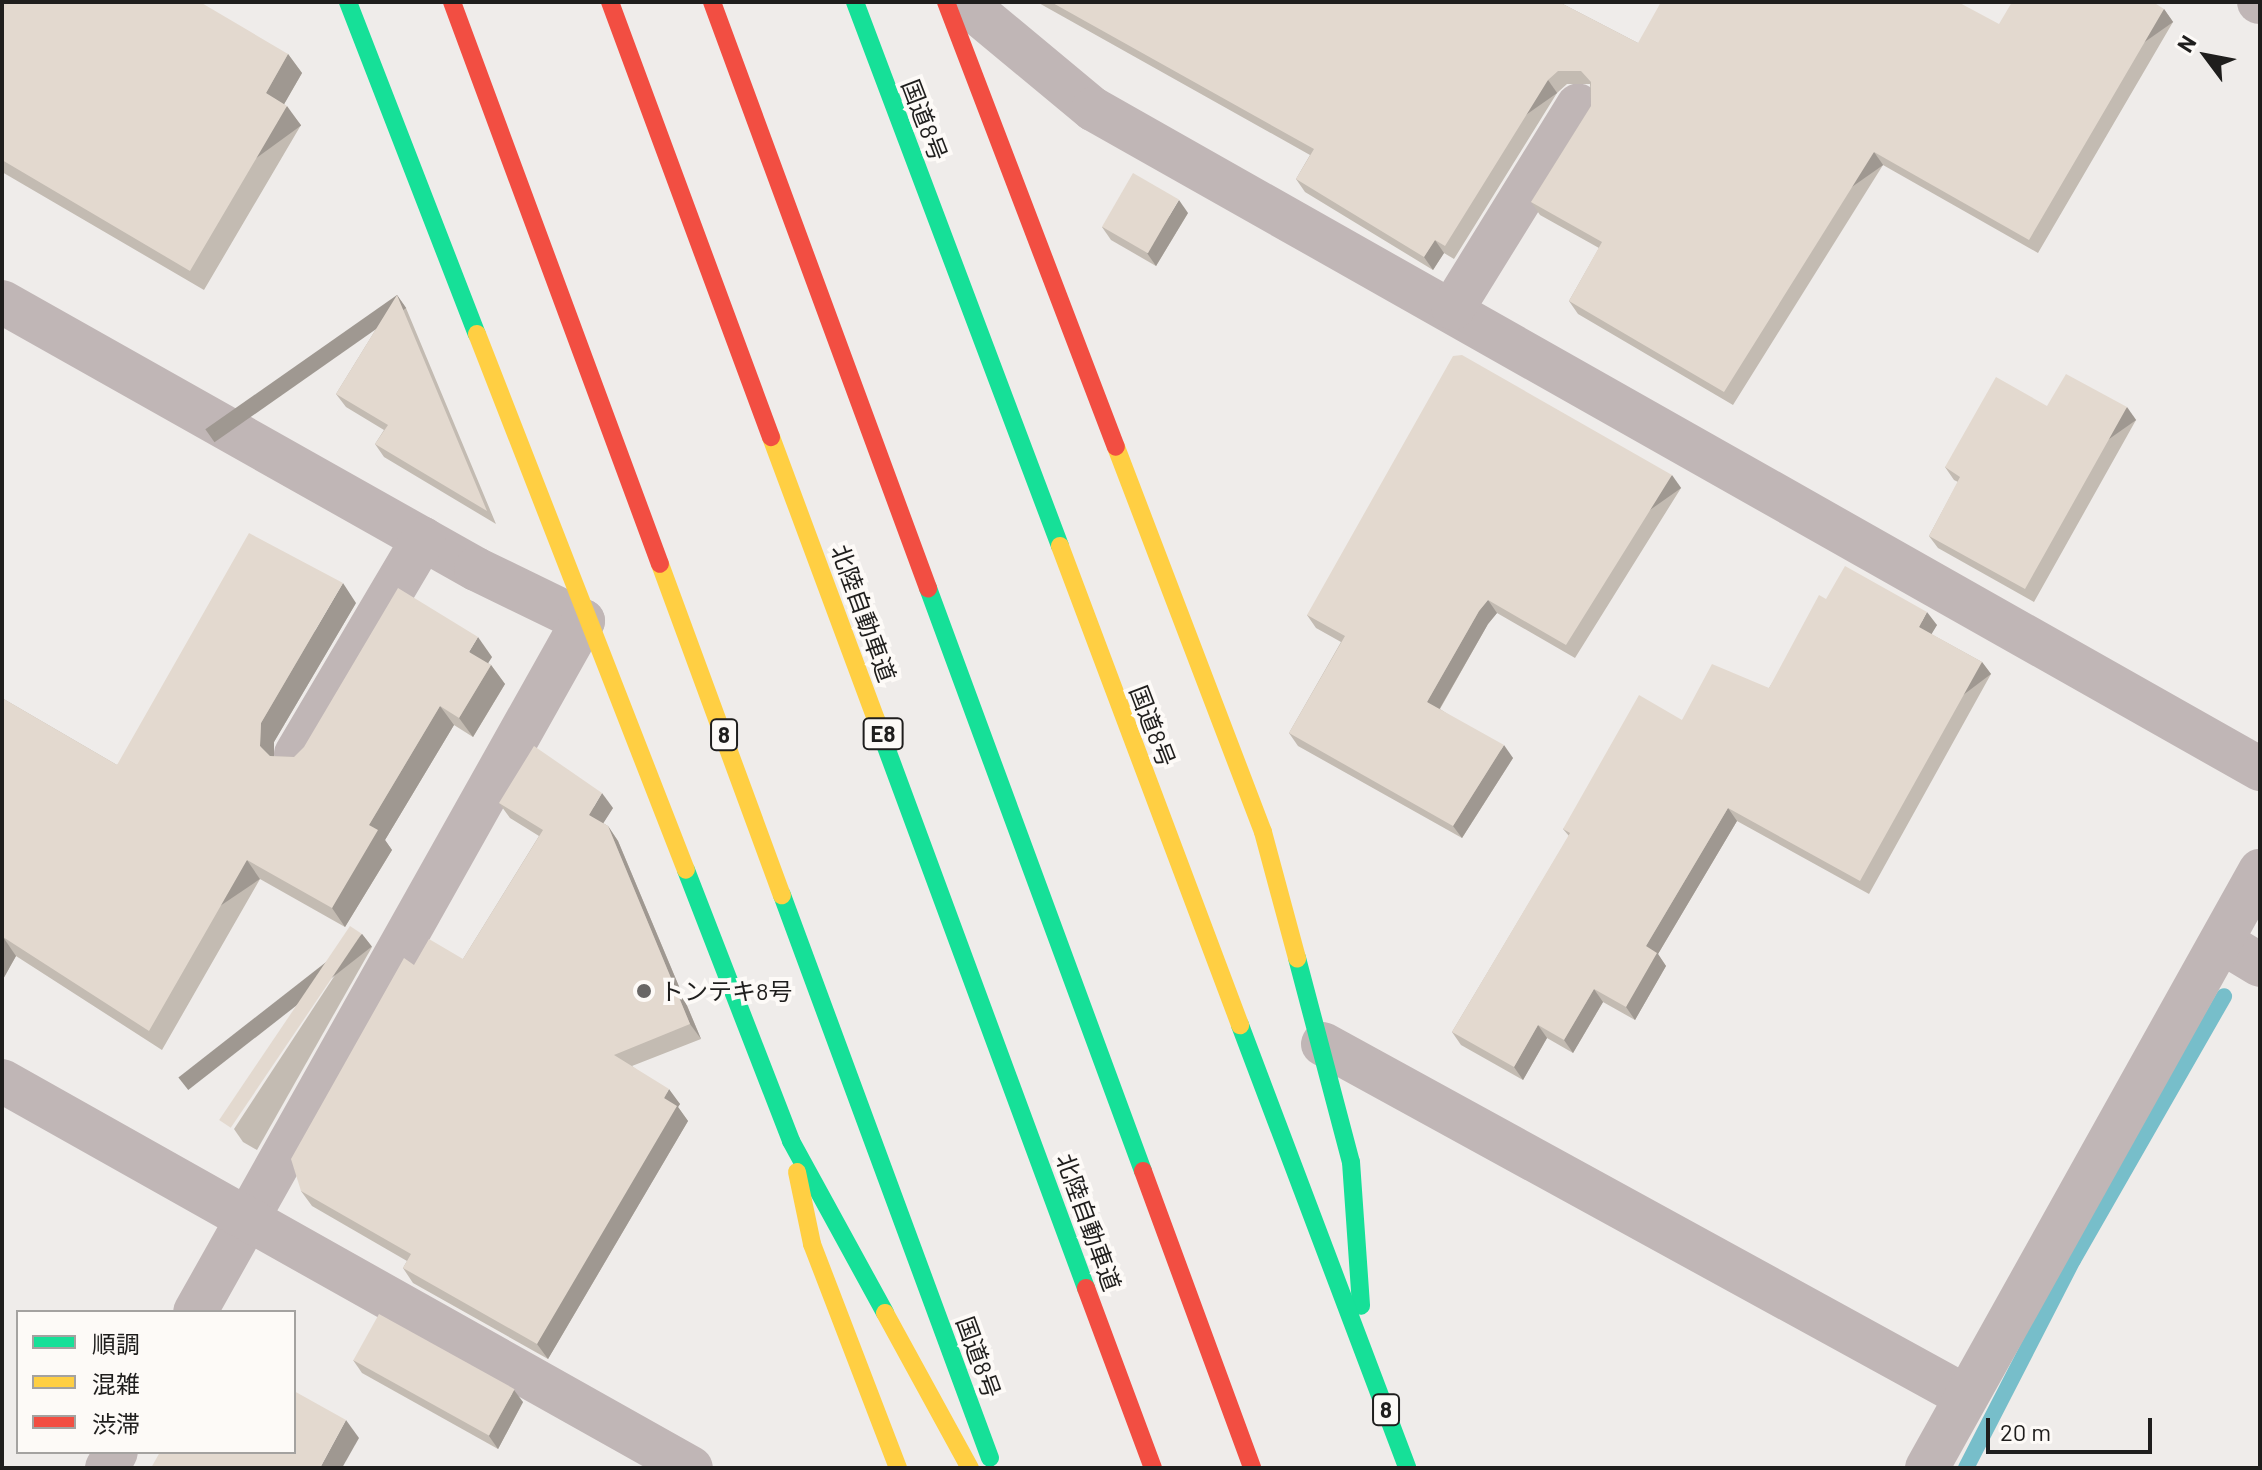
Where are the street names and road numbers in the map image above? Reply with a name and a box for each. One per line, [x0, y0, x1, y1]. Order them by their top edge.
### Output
street label: 国道8号 [896, 75, 954, 165]
street label: 北陸自動車道 [826, 540, 902, 686]
street label: 国道8号 [1124, 681, 1182, 771]
road number: E8 [861, 716, 905, 752]
road number: 8 [710, 717, 738, 753]
street label: 北陸自動車道 [1051, 1149, 1127, 1295]
street label: 国道8号 [951, 1312, 1007, 1402]
road number: 8 [1372, 1392, 1400, 1428]

